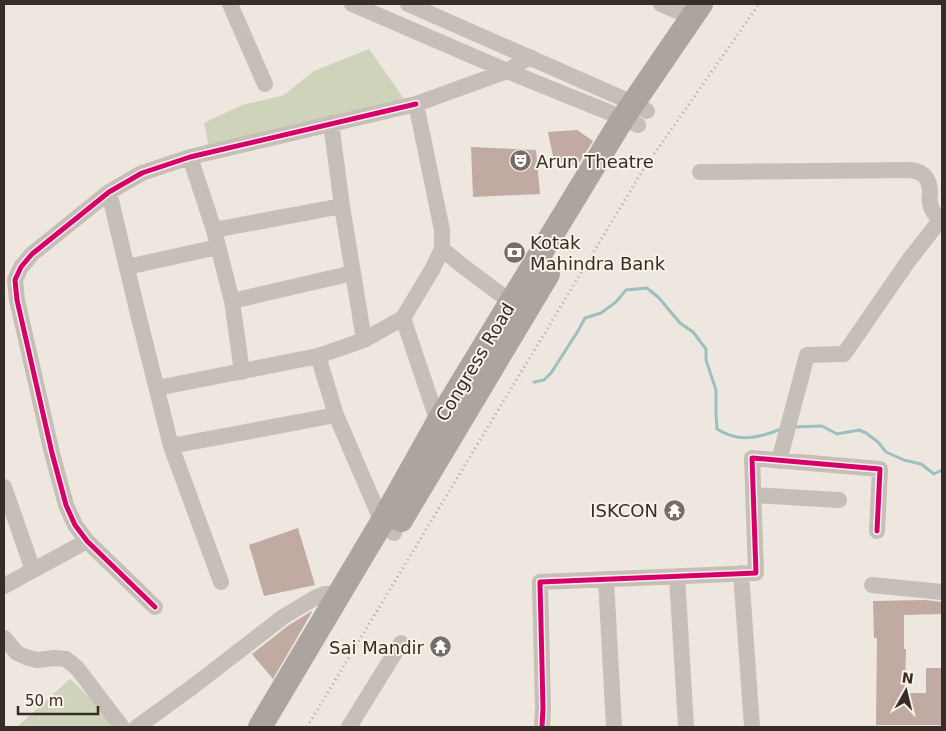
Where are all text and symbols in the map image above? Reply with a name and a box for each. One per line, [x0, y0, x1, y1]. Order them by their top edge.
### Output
theatre icon: Arun Theatre [508, 149, 532, 173]
place label: Arun Theatre [536, 151, 654, 172]
place label: Kotak Mahindra Bank [530, 232, 666, 274]
bank icon: Kotak Mahindra Bank [502, 240, 526, 264]
street label: Congress Road [431, 299, 519, 425]
temple icon: ISKCON [662, 498, 686, 522]
place label: ISKCON [590, 500, 658, 521]
temple icon: Sai Mandir [428, 635, 452, 659]
place label: Sai Mandir [329, 637, 425, 658]
north arrow [881, 666, 931, 716]
text: N [901, 669, 915, 687]
scale bar [18, 684, 98, 716]
text: 50 m [25, 692, 63, 710]

